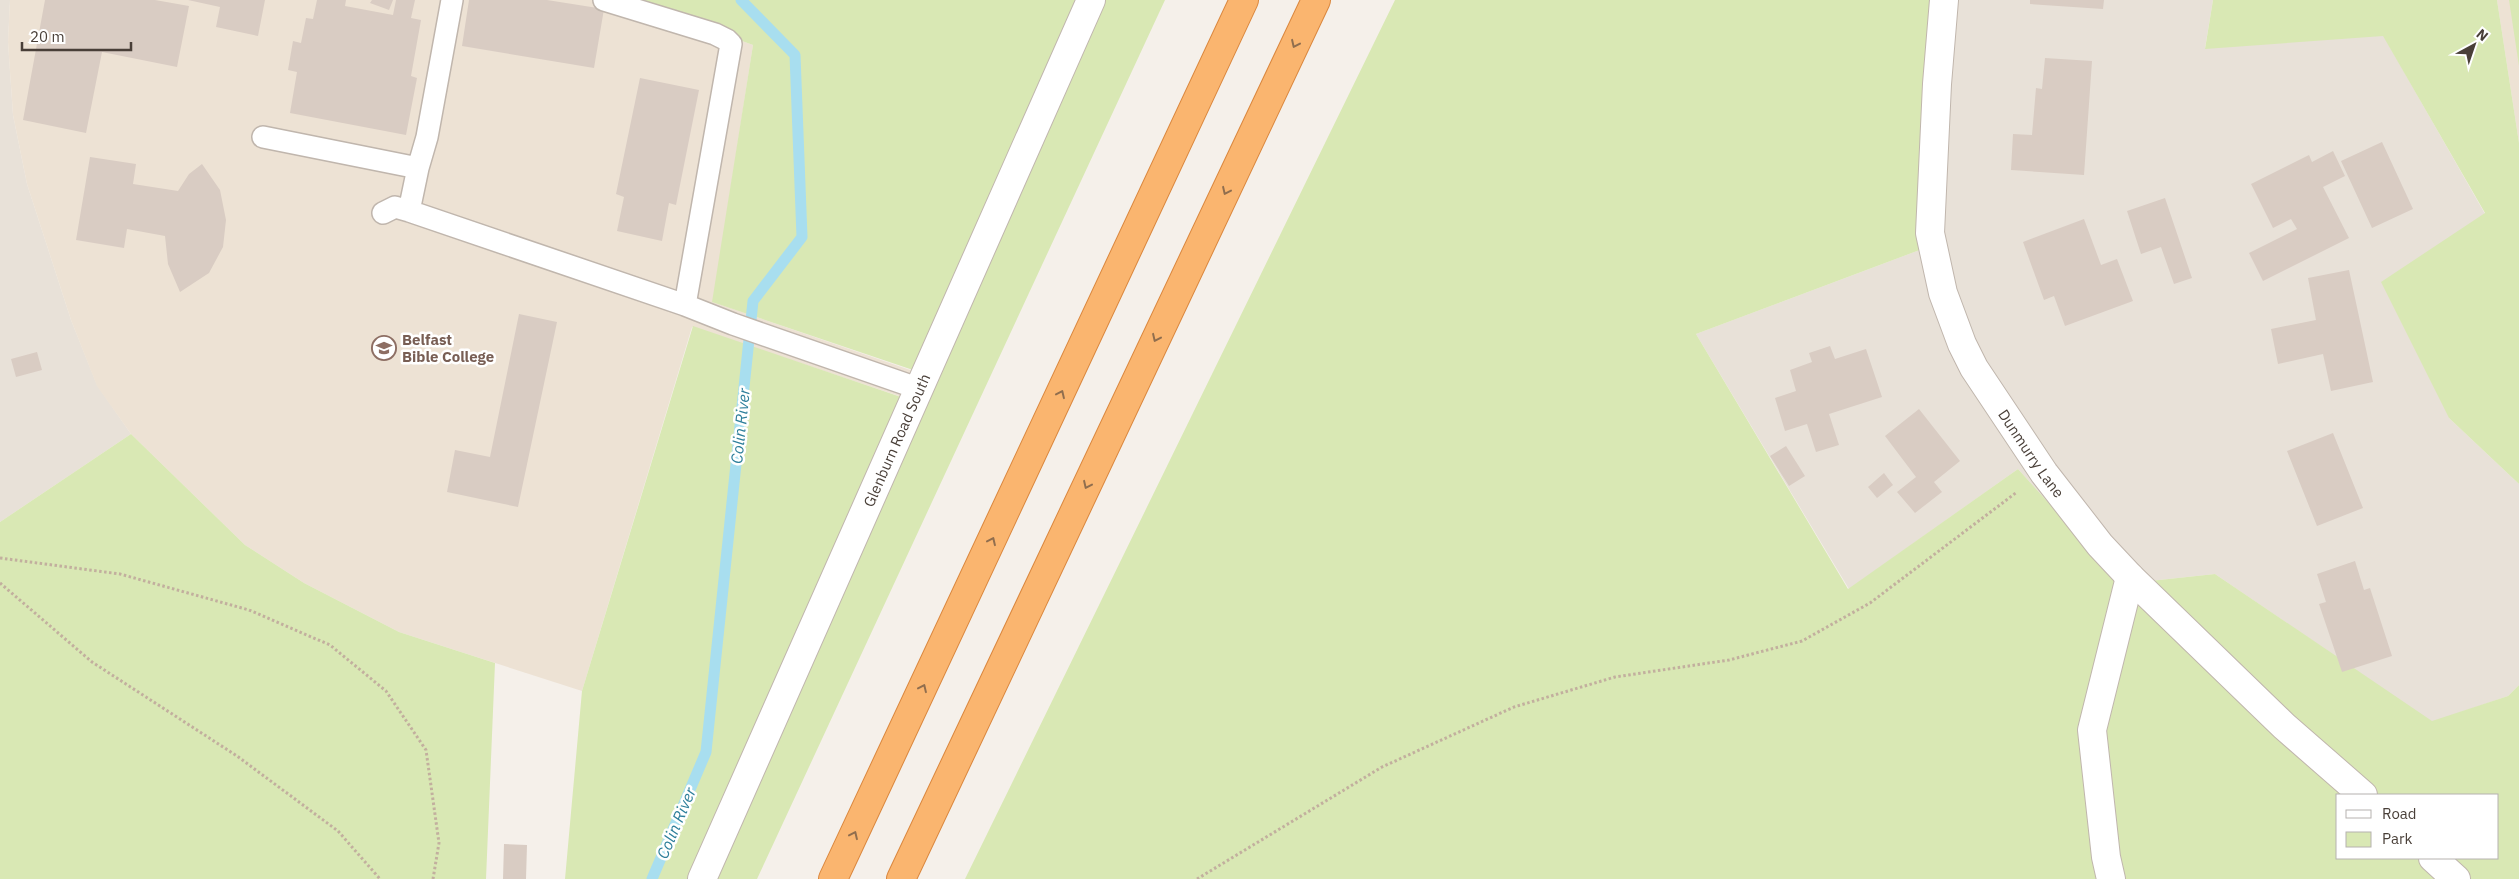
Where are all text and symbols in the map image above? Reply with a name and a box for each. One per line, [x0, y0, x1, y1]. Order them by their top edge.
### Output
scale bar [22, 20, 131, 52]
north arrow [2449, 20, 2499, 70]
text: N [2473, 25, 2492, 45]
text: 20 m [30, 27, 65, 46]
one-way arrow [1291, 39, 1301, 48]
one-way arrow [1221, 186, 1232, 195]
place label: Belfast Bible College [402, 330, 494, 366]
one-way arrow [1152, 333, 1162, 342]
school or university icon: Belfast Bible College [371, 335, 397, 361]
street label: Glenburn Road South [858, 371, 934, 510]
water label: Colin River [726, 386, 754, 465]
one-way arrow [1055, 390, 1066, 399]
street label: Dunmurry Lane [1995, 405, 2069, 501]
one-way arrow [1082, 480, 1093, 489]
one-way arrow [986, 537, 996, 546]
one-way arrow [917, 684, 927, 693]
water label: Colin River [652, 783, 700, 862]
legend [2336, 794, 2499, 859]
text: Road [2382, 804, 2417, 823]
text: Park [2382, 829, 2412, 848]
one-way arrow [847, 831, 858, 840]

